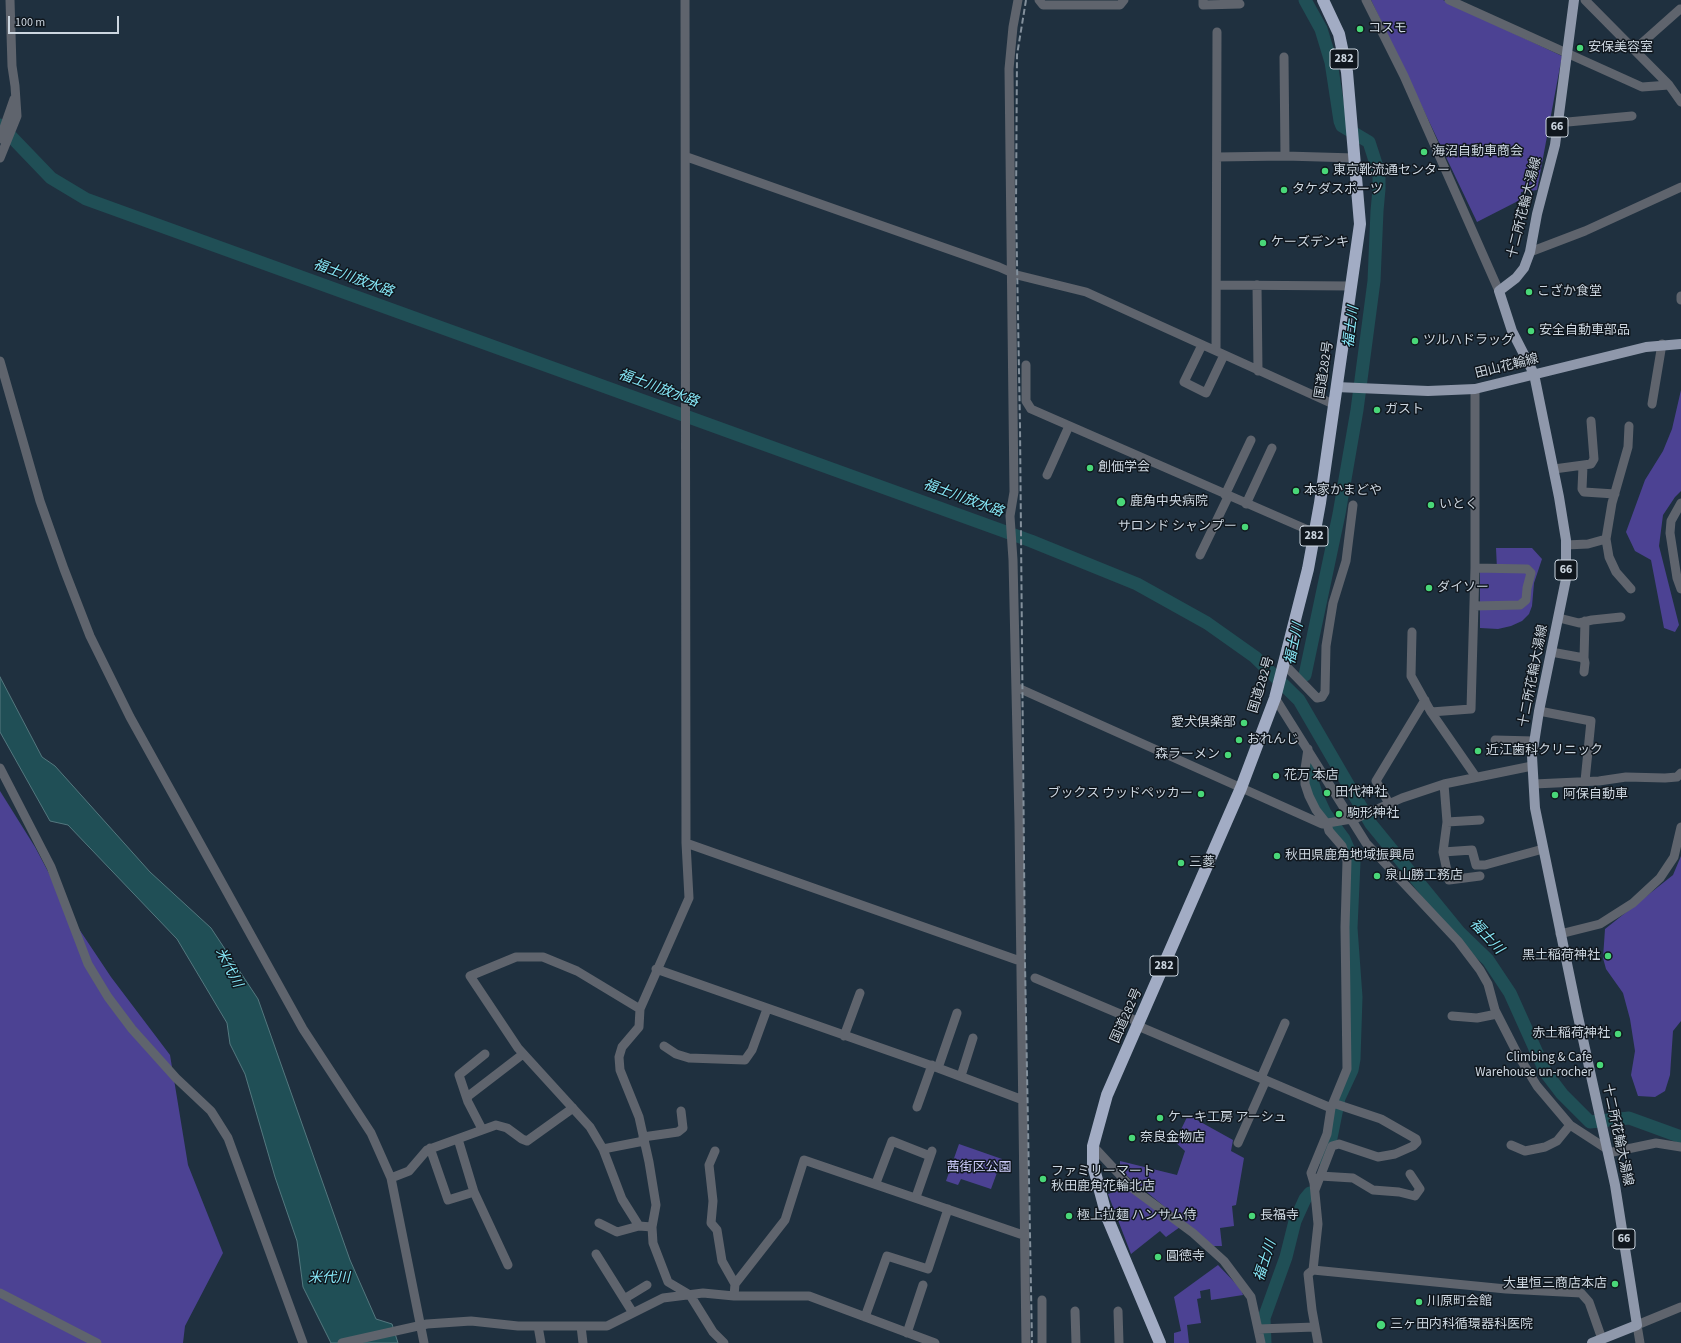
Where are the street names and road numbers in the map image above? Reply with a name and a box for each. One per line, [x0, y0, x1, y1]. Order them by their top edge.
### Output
road number: 282 [1330, 49, 1358, 69]
road number: 66 [1546, 117, 1568, 137]
street label: 十二所花輪大湯線 [1505, 156, 1545, 260]
street label: 国道282号 [1313, 340, 1337, 400]
street label: 田山花輪線 [1474, 352, 1540, 382]
road number: 282 [1300, 526, 1328, 546]
road number: 66 [1555, 560, 1577, 580]
street label: 十二所花輪大湯線 [1516, 623, 1552, 729]
street label: 国道282号 [1246, 655, 1278, 715]
road number: 282 [1150, 956, 1178, 976]
street label: 国道282号 [1108, 986, 1146, 1046]
street label: 十二所花輪大湯線 [1599, 1083, 1635, 1187]
road number: 66 [1613, 1229, 1635, 1249]

